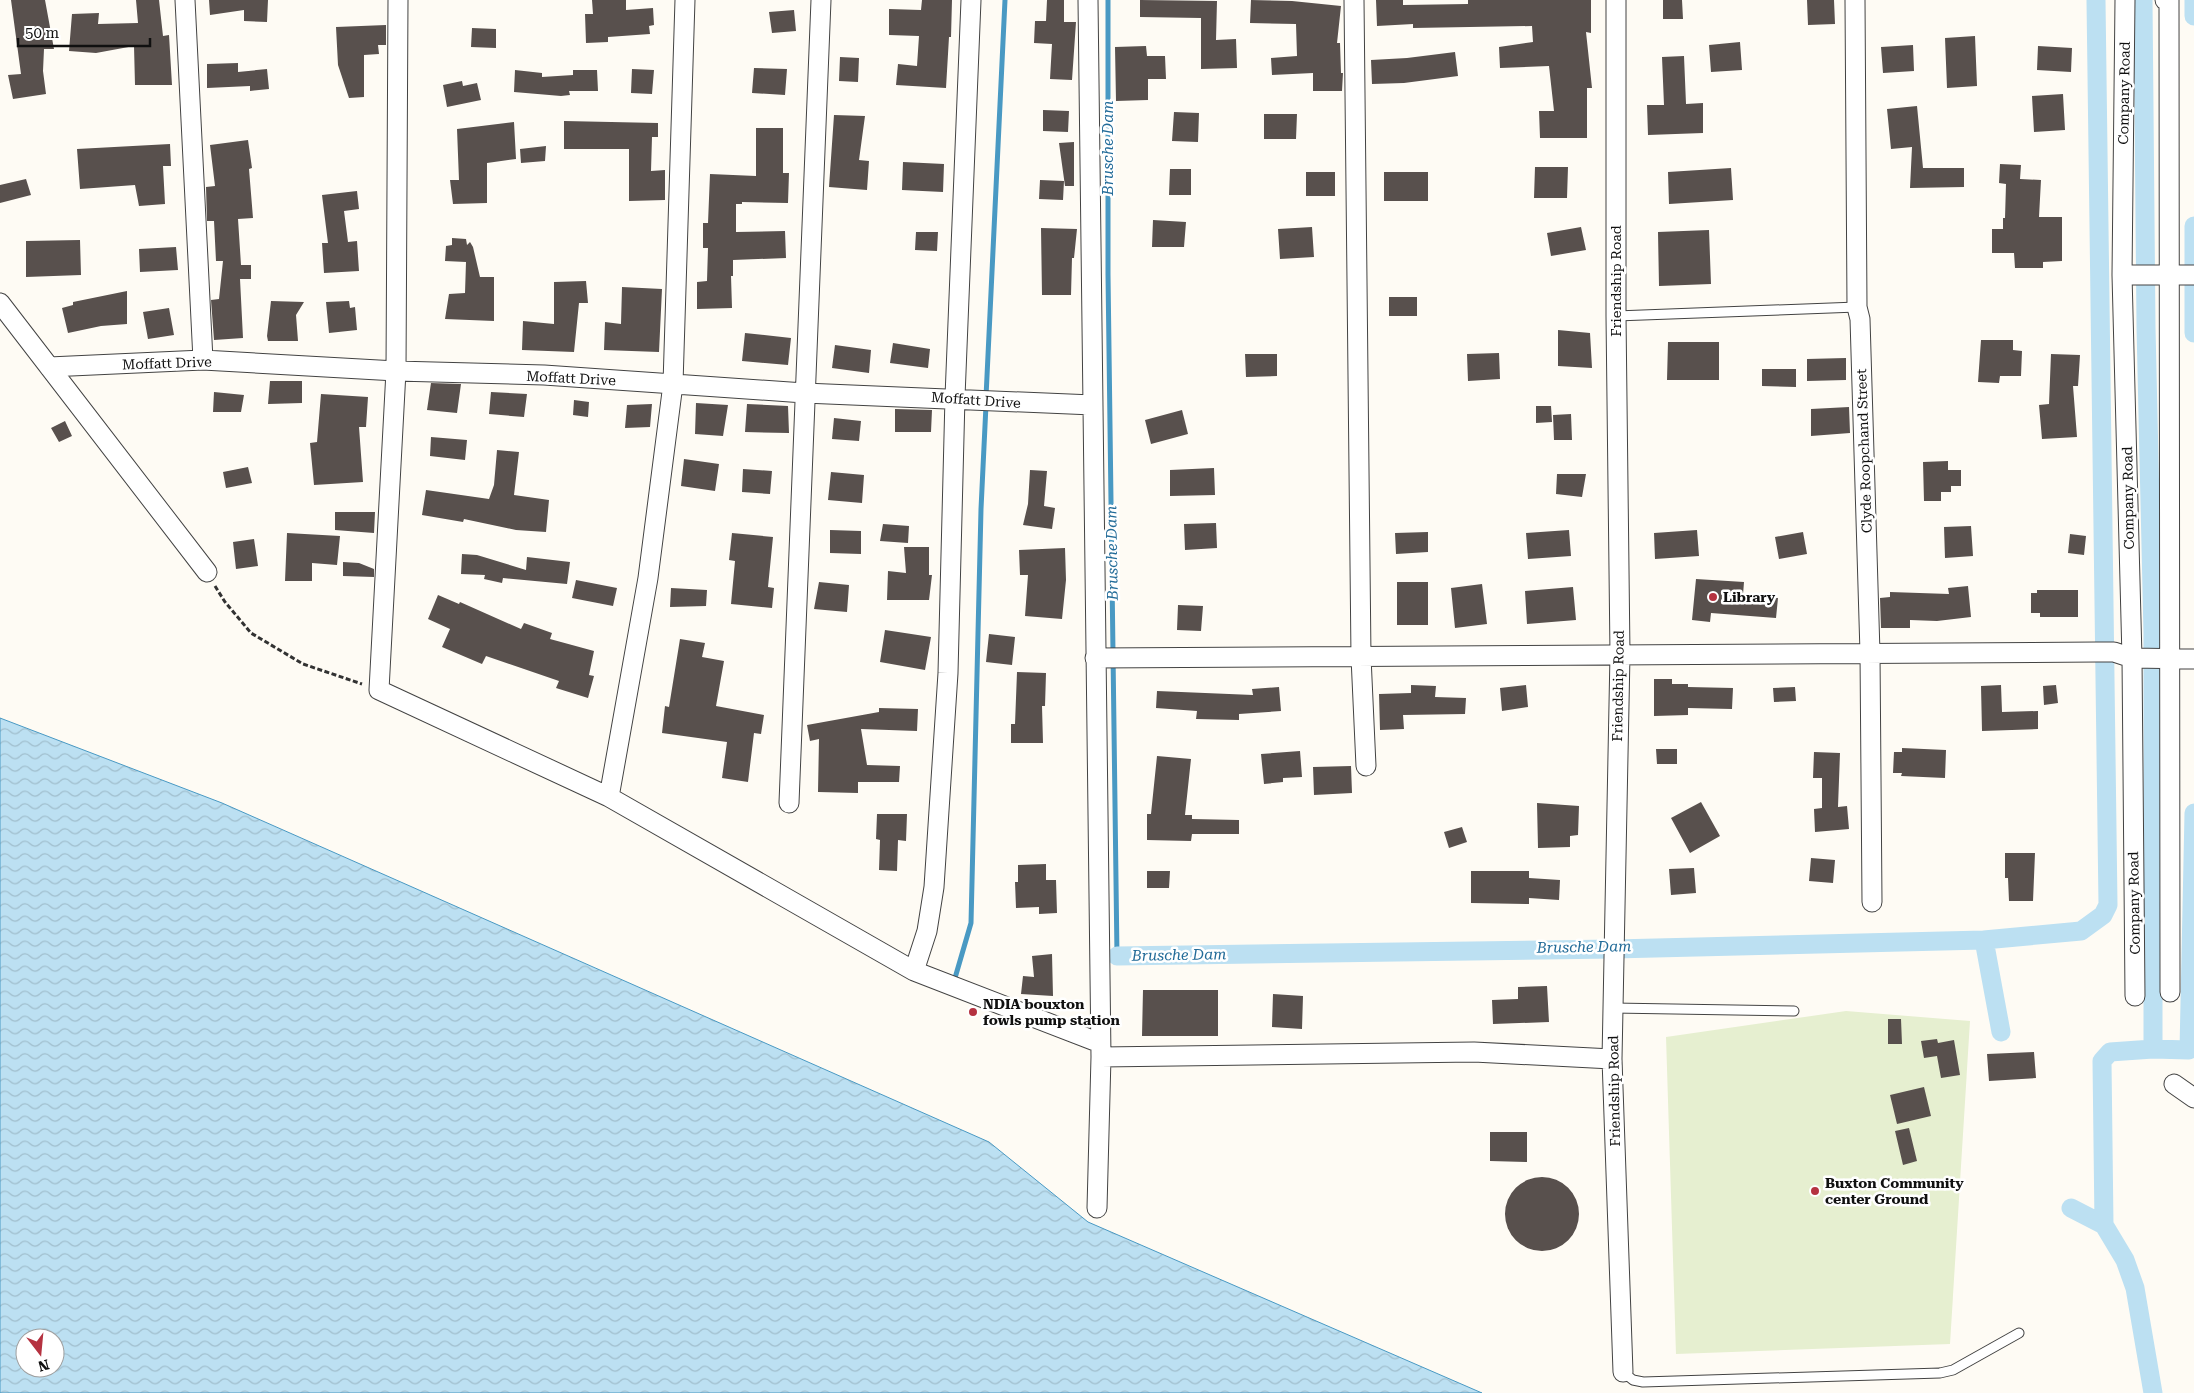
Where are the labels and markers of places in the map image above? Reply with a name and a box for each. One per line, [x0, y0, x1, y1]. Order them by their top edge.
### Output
place label: Library [1723, 589, 1776, 605]
marker: Library [1707, 591, 1719, 603]
place label: NDIA bouxton fowls pump station [983, 996, 1120, 1028]
marker: NDIA bouxton fowls pump station [967, 1006, 979, 1018]
place label: Buxton Community center Ground [1825, 1175, 1964, 1207]
marker: Buxton Community center Ground [1809, 1185, 1821, 1197]

